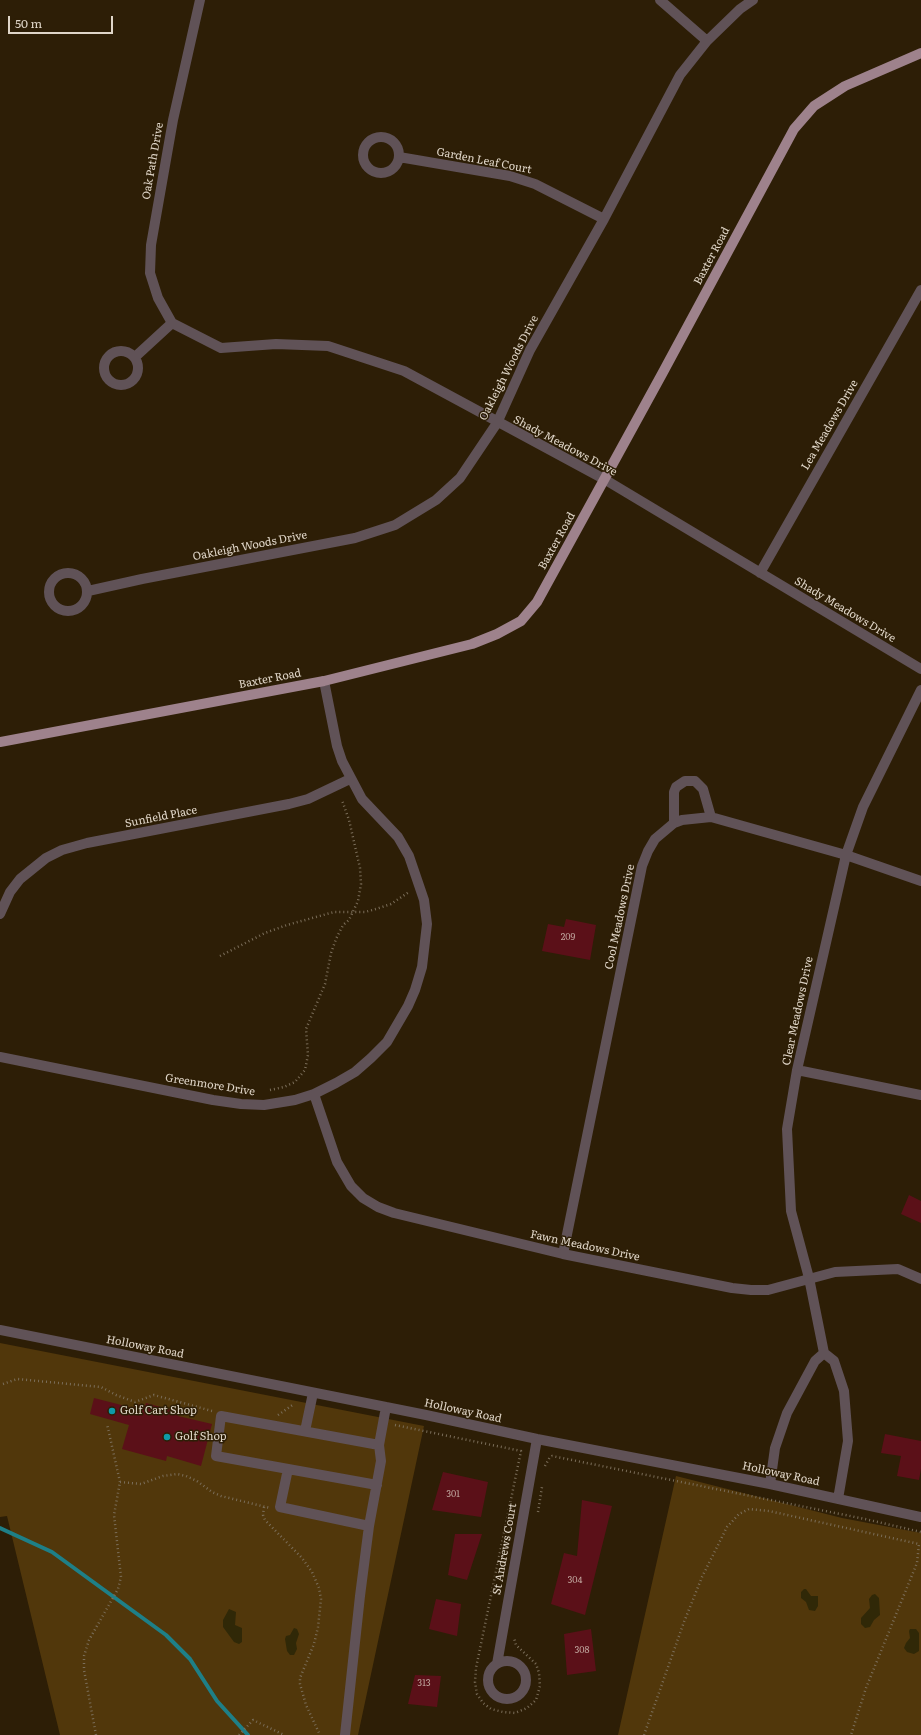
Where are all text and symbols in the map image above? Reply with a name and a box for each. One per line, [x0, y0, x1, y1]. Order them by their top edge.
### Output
scale bar [10, 8, 115, 34]
text: 50 m [15, 14, 42, 32]
street label: Oak Path Drive [140, 121, 166, 201]
street label: Garden Leaf Court [435, 145, 533, 177]
street label: Baxter Road [691, 225, 733, 287]
street label: Oakleigh Woods Drive [477, 313, 541, 423]
street label: Lea Meadows Drive [799, 378, 861, 472]
street label: Shady Meadows Drive [511, 413, 619, 479]
street label: Baxter Road [536, 510, 578, 572]
street label: Oakleigh Woods Drive [192, 528, 308, 564]
street label: Shady Meadows Drive [792, 575, 898, 645]
street label: Baxter Road [238, 666, 302, 692]
street label: Sunfield Place [124, 804, 198, 830]
street label: Cool Meadows Drive [602, 863, 638, 971]
house number: 209 [561, 932, 575, 942]
street label: Clear Meadows Drive [780, 955, 816, 1067]
street label: Greenmore Drive [164, 1071, 256, 1099]
street label: Fawn Meadows Drive [529, 1228, 641, 1264]
street label: Holloway Road [105, 1333, 185, 1361]
street label: Holloway Road [423, 1396, 503, 1426]
place label: Golf Cart Shop [120, 1404, 197, 1418]
marker: Golf Cart Shop [107, 1406, 117, 1416]
place label: Golf Shop [175, 1430, 227, 1444]
marker: Golf Shop [162, 1432, 172, 1442]
street label: Holloway Road [741, 1459, 821, 1489]
house number: 301 [446, 1489, 460, 1499]
street label: St Andrews Court [490, 1502, 520, 1596]
house number: 304 [567, 1575, 583, 1585]
house number: 308 [574, 1645, 590, 1655]
house number: 313 [417, 1678, 431, 1688]

